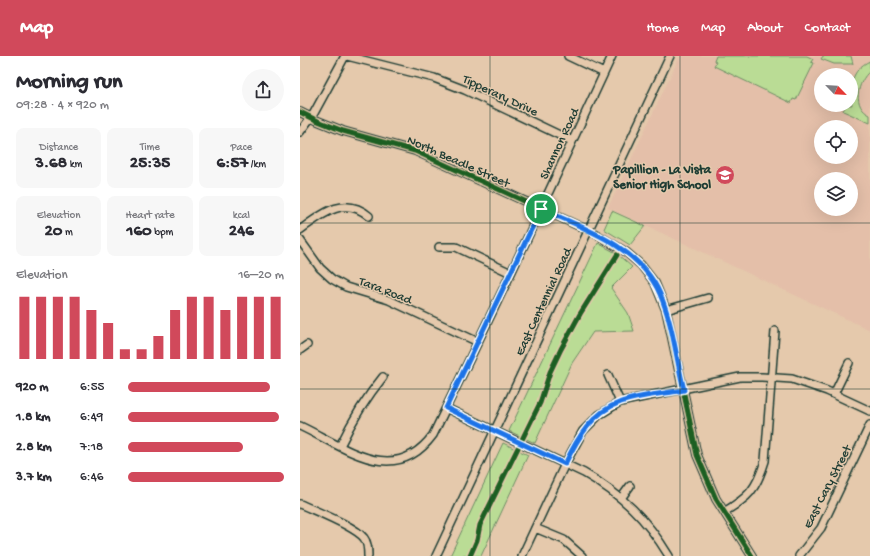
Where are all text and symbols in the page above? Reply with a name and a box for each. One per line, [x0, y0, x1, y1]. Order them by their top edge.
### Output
text: Map [20, 17, 53, 40]
text: Home [647, 20, 679, 37]
text: Map [701, 20, 725, 37]
text: About [747, 20, 783, 37]
text: Contact [805, 20, 850, 37]
north arrow [814, 68, 858, 112]
map controls [814, 68, 858, 216]
button: share [242, 69, 284, 111]
text: Morning run [16, 70, 122, 96]
street label: Tipperary Drive [459, 72, 540, 120]
text: 09:28 · 4 × 920 m [16, 98, 109, 113]
street label: Shannon Road [537, 105, 584, 182]
button: locate [814, 120, 858, 164]
street label: North Beadle Street [404, 133, 513, 192]
text: Distance [39, 142, 78, 154]
text: Time [140, 142, 160, 154]
text: Pace [231, 142, 252, 154]
text: 3.68 [35, 154, 67, 174]
text: 25:35 [130, 154, 170, 174]
text: 6:57 [216, 154, 248, 174]
text: km [67, 159, 82, 171]
text: /km [248, 159, 266, 171]
place label: Papillion - La Vista Senior High School [612, 163, 712, 193]
school or university icon: Papillion - La Vista Senior High School [714, 164, 736, 186]
button: layers [814, 172, 858, 216]
pin [524, 192, 558, 226]
icon: arrive [530, 198, 552, 220]
text: Elevation [37, 210, 81, 222]
text: Heart rate [125, 210, 175, 222]
text: kcal [233, 210, 250, 222]
text: 20 [44, 222, 62, 242]
text: 160 [127, 222, 152, 242]
text: 246 [229, 222, 254, 242]
text: m [62, 227, 73, 239]
text: bpm [152, 227, 173, 239]
street label: East Centennial Road [513, 245, 576, 358]
text: Elevation [16, 268, 68, 283]
text: 16–20 m [238, 268, 284, 283]
street label: Tara Road [356, 274, 415, 309]
text: 920 m [16, 380, 49, 395]
text: 6:55 [80, 380, 104, 395]
text: 1.8 km [16, 410, 51, 425]
text: 6:49 [80, 410, 103, 425]
text: 2.8 km [16, 440, 52, 455]
text: 7:18 [80, 440, 103, 455]
street label: East Cary Street [801, 441, 856, 531]
text: 3.7 km [16, 470, 52, 485]
text: 6:46 [80, 470, 103, 485]

